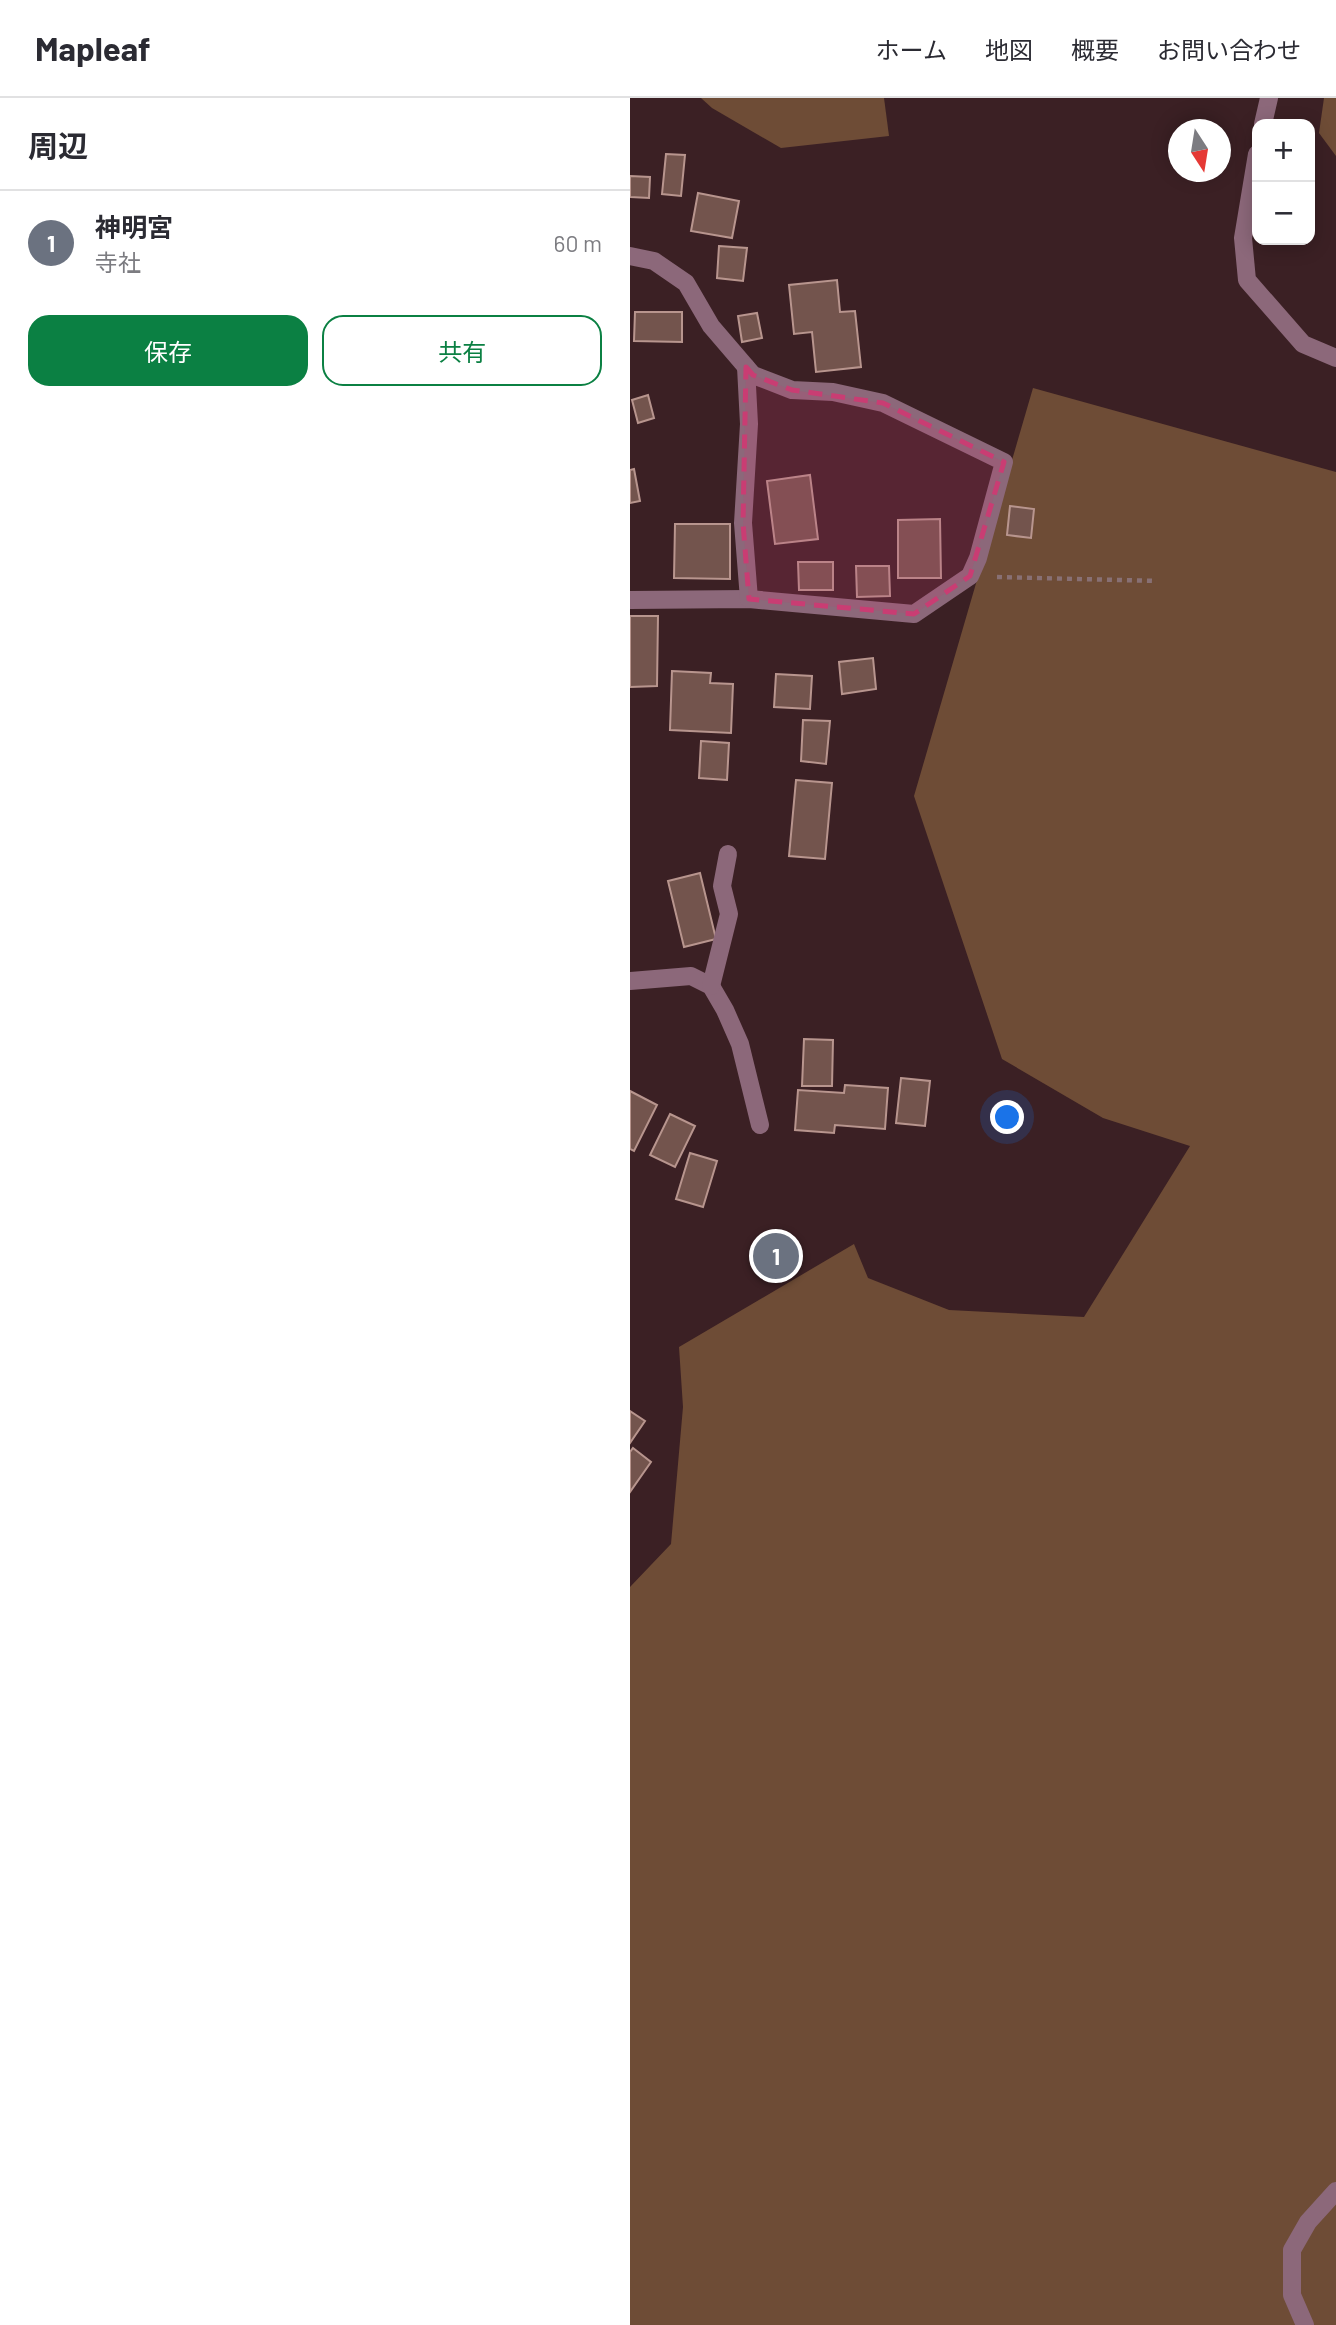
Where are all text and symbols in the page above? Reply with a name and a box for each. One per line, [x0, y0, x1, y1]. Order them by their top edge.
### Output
text: Mapleaf [35, 28, 151, 68]
text: ホーム [876, 35, 947, 64]
text: 地図 [985, 35, 1033, 64]
text: 概要 [1071, 35, 1119, 64]
text: お問い合わせ [1157, 35, 1301, 64]
north arrow [1168, 119, 1231, 182]
map controls [1252, 119, 1315, 245]
button: + [1252, 119, 1315, 182]
text: 周辺 [28, 127, 88, 163]
button: − [1252, 182, 1315, 245]
text: 神明宮 [95, 211, 173, 242]
text: 1 [47, 229, 55, 257]
text: 60 m [554, 229, 602, 257]
text: 寺社 [95, 248, 141, 276]
button: 保存 [28, 315, 308, 386]
button: 共有 [322, 315, 602, 386]
your location [990, 1100, 1024, 1134]
pin: 1 [753, 1230, 799, 1282]

